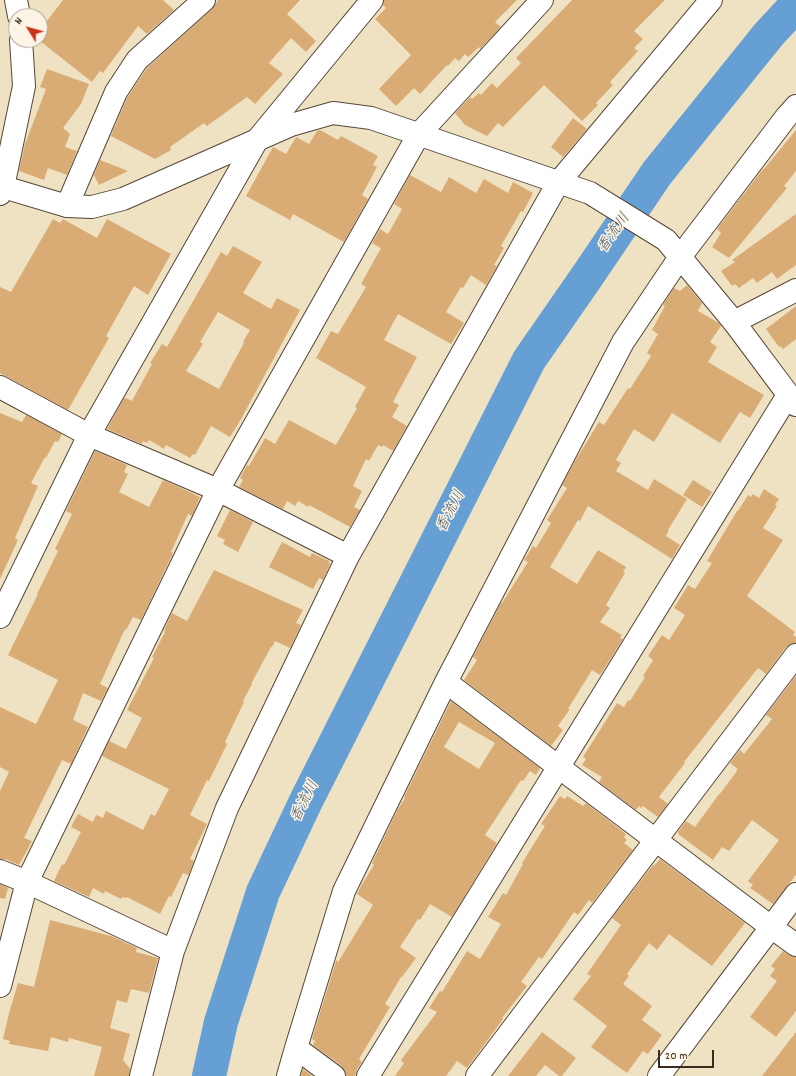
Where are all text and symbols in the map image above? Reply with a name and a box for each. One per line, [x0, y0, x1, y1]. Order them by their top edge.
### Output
north arrow [8, 8, 48, 48]
text: N [11, 14, 27, 28]
water label: 香流川 [595, 210, 635, 258]
water label: 香流川 [434, 488, 470, 536]
water label: 香流川 [288, 778, 324, 826]
scale bar [660, 1042, 716, 1068]
text: 20 m [665, 1048, 688, 1065]

